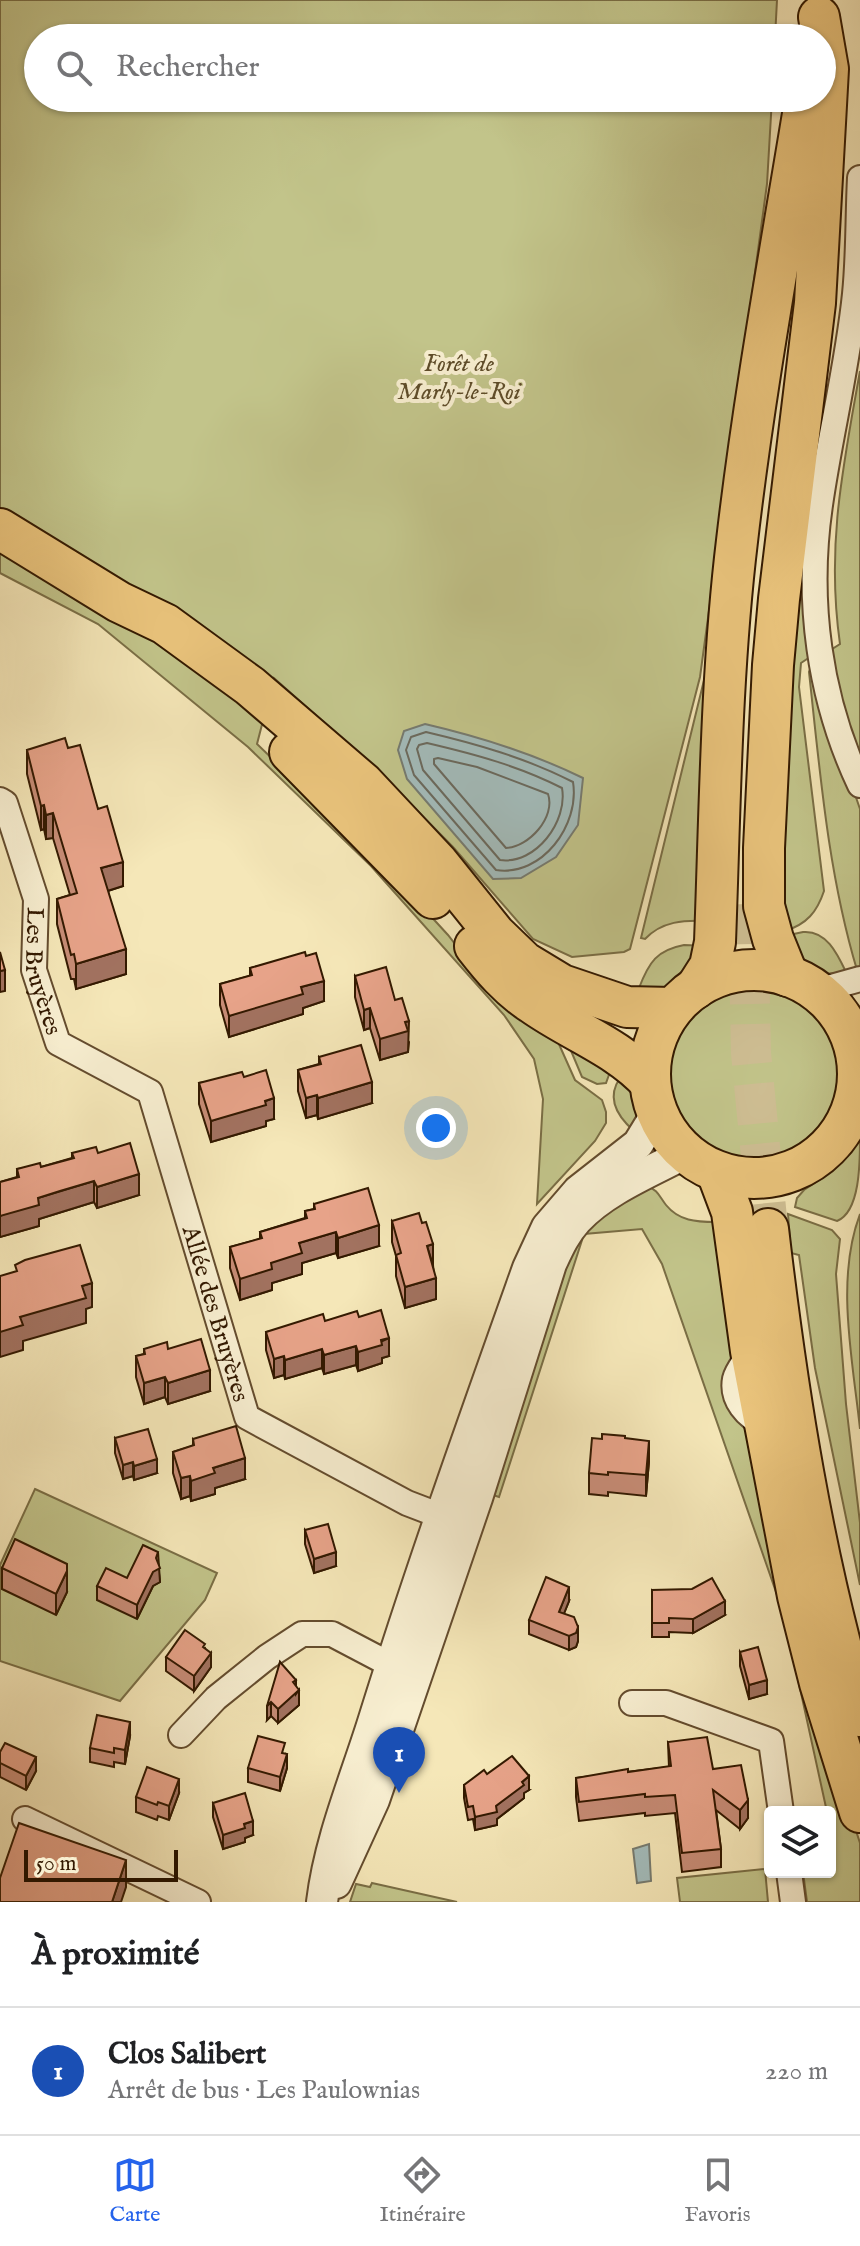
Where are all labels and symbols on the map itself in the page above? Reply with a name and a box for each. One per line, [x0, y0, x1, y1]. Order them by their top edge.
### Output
park label: Forêt de Marly-le-Roi [397, 349, 523, 408]
street label: Les Bruyères [17, 907, 68, 1039]
your location [416, 1108, 456, 1148]
street label: Allée des Bruyères [174, 1221, 256, 1406]
pin: 1 [373, 1727, 425, 1793]
scale bar [24, 1846, 178, 1882]

